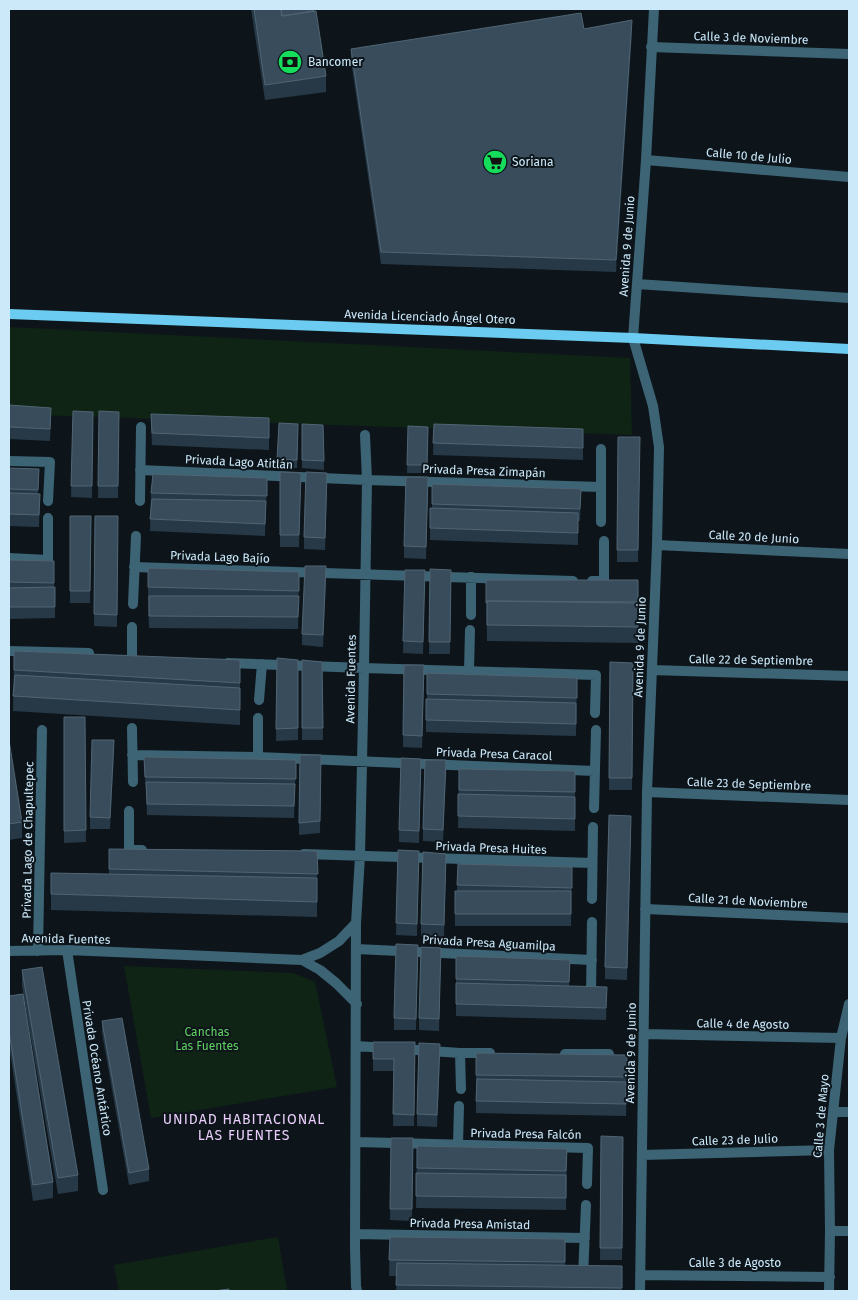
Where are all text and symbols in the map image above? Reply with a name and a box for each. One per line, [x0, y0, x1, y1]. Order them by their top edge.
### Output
street label: Calle 3 de Noviembre [693, 29, 809, 47]
bank icon: Bancomer [277, 49, 303, 75]
place label: Bancomer [308, 55, 363, 69]
street label: Calle 10 de Julio [705, 145, 793, 167]
supermarket icon: Soriana [482, 149, 508, 175]
place label: Soriana [512, 155, 554, 169]
street label: Avenida 9 de Junio [616, 195, 638, 297]
street label: Avenida Licenciado Ángel Otero [344, 306, 516, 327]
street label: Privada Lago Atitlán [185, 452, 293, 472]
street label: Privada Presa Zimapán [422, 462, 546, 480]
street label: Calle 20 de Junio [708, 528, 800, 546]
street label: Privada Lago Bajío [170, 548, 270, 566]
street label: Avenida 9 de Junio [631, 596, 649, 698]
street label: Avenida Fuentes [343, 634, 359, 724]
street label: Calle 22 de Septiembre [689, 652, 813, 668]
street label: Privada Presa Caracol [436, 745, 553, 763]
street label: Privada Lago de Chapultepec [20, 761, 36, 919]
street label: Calle 23 de Septiembre [687, 775, 811, 793]
street label: Privada Presa Huites [435, 839, 547, 857]
street label: Calle 21 de Noviembre [688, 891, 808, 911]
street label: Avenida Fuentes [21, 931, 111, 947]
street label: Privada Presa Aguamilpa [422, 933, 556, 953]
street label: Privada Océano Antártico [79, 999, 115, 1137]
street label: Avenida 9 de Junio [623, 1002, 639, 1104]
street label: Calle 4 de Agosto [696, 1016, 790, 1032]
park label: Canchas Las Fuentes [175, 1025, 239, 1053]
street label: Calle 3 de Mayo [810, 1073, 832, 1159]
district label: UNIDAD HABITACIONAL LAS FUENTES [163, 1111, 325, 1144]
street label: Privada Presa Falcón [470, 1126, 582, 1142]
street label: Calle 23 de Julio [692, 1132, 778, 1148]
street label: Privada Presa Amistad [410, 1216, 530, 1232]
street label: Calle 3 de Agosto [689, 1256, 781, 1270]

